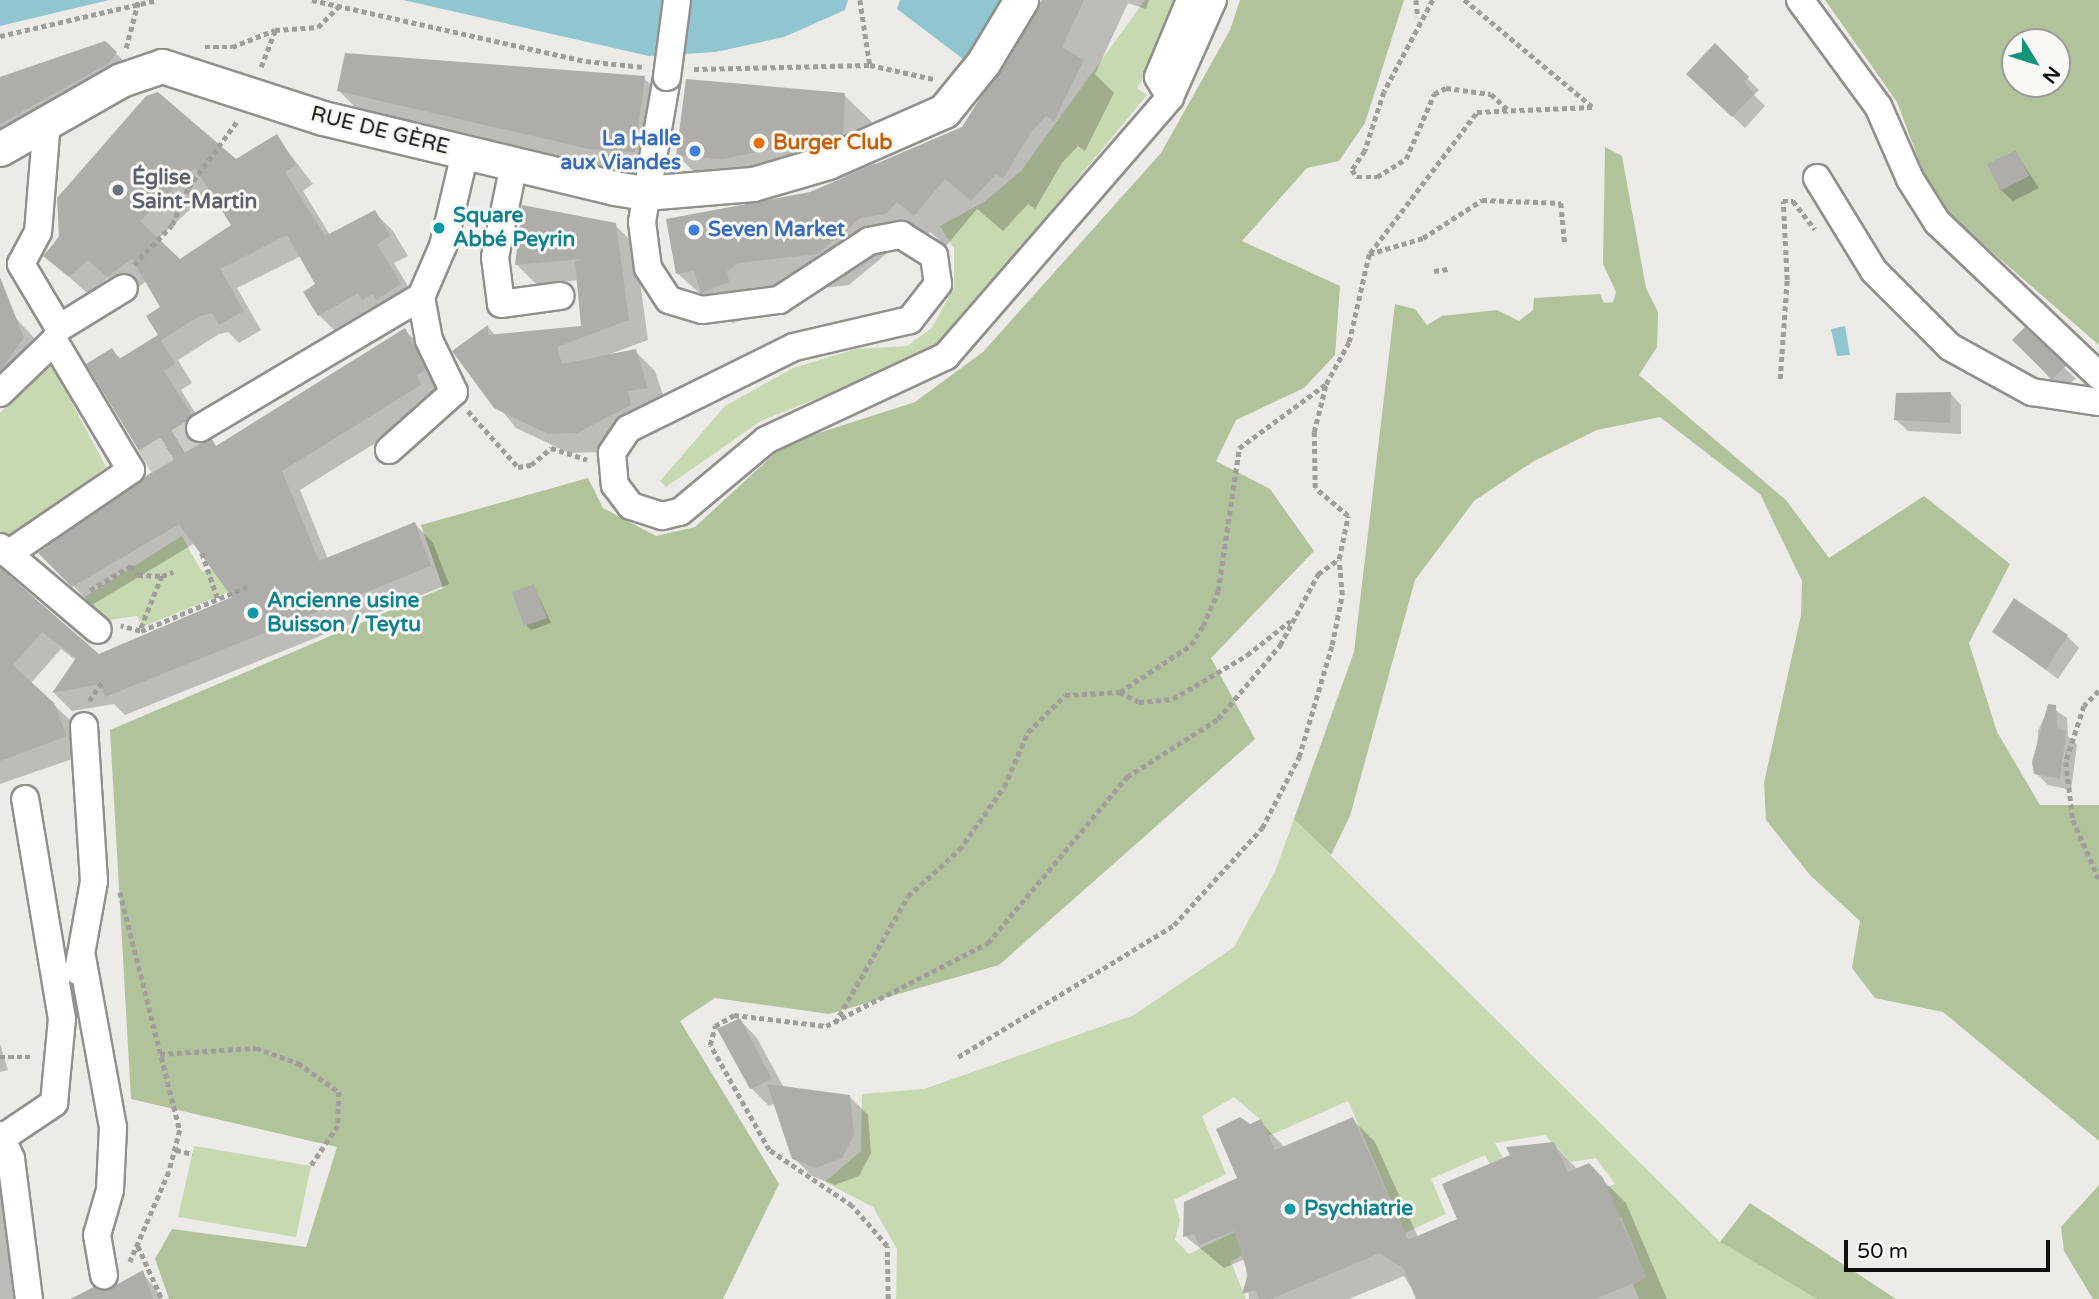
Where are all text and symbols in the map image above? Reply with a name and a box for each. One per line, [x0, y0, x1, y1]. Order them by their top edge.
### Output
north arrow [2001, 28, 2071, 98]
text: N [2038, 62, 2064, 87]
street label: RUE DE GÈRE [308, 102, 452, 160]
place label: La Halle aux Viandes [561, 126, 681, 176]
place label: Burger Club [773, 130, 892, 156]
marker: Burger Club [751, 135, 767, 151]
marker: La Halle aux Viandes [687, 143, 703, 159]
place label: Église Saint-Martin [132, 165, 257, 215]
marker: Église Saint-Martin [110, 182, 126, 198]
place label: Square Abbé Peyrin [453, 203, 575, 253]
place label: Seven Market [708, 217, 845, 243]
marker: Square Abbé Peyrin [431, 220, 447, 236]
marker: Seven Market [686, 222, 702, 238]
place label: Ancienne usine Buisson / Teytu [267, 588, 421, 638]
marker: Ancienne usine Buisson / Teytu [245, 605, 261, 621]
place label: Psychiatrie [1304, 1196, 1413, 1222]
marker: Psychiatrie [1282, 1201, 1298, 1217]
scale bar [1847, 1226, 2054, 1270]
text: 50 m [1857, 1239, 1908, 1264]

